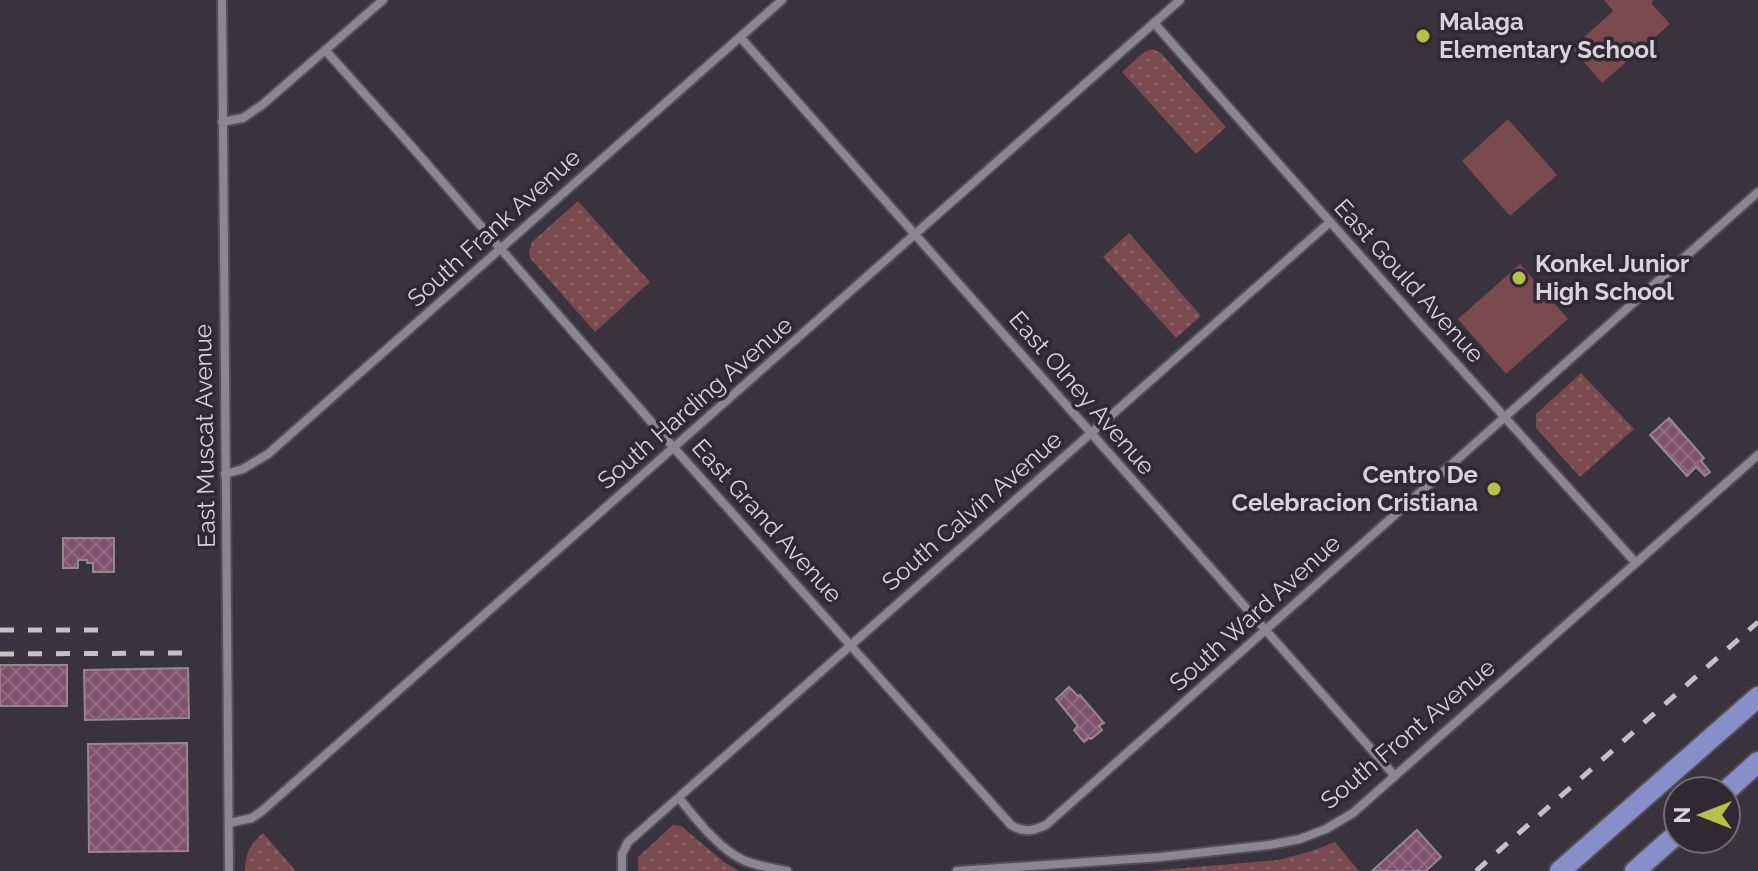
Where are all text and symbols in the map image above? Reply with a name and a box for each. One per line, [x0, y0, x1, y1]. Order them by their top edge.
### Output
place label: Malaga Elementary School [1439, 7, 1657, 64]
marker: Malaga Elementary School [1414, 27, 1432, 45]
street label: South Frank Avenue [401, 143, 586, 313]
street label: East Gould Avenue [1328, 193, 1490, 368]
place label: Konkel Junior High School [1535, 249, 1689, 306]
marker: Konkel Junior High School [1510, 269, 1528, 287]
street label: East Olney Avenue [1003, 305, 1161, 481]
street label: South Harding Avenue [591, 310, 798, 495]
street label: East Muscat Avenue [188, 324, 221, 548]
street label: South Calvin Avenue [876, 425, 1067, 597]
street label: East Grand Avenue [686, 433, 849, 609]
place label: Centro De Celebracion Cristiana [1232, 460, 1478, 517]
marker: Centro De Celebracion Cristiana [1485, 480, 1503, 498]
street label: South Ward Avenue [1163, 528, 1346, 697]
street label: South Front Avenue [1315, 652, 1501, 815]
north arrow [1662, 775, 1742, 855]
text: N [1669, 807, 1695, 823]

